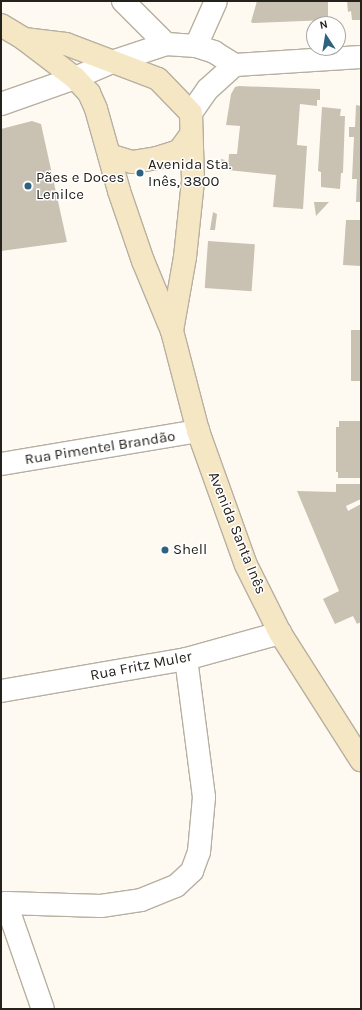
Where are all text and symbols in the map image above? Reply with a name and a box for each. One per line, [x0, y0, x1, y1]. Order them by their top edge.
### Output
north arrow [306, 16, 346, 56]
text: N [318, 18, 329, 32]
place label: Avenida Sta. Inês, 3800 [148, 155, 231, 190]
place label: Pães e Doces Lenilce [36, 168, 124, 203]
marker: Avenida Sta. Inês, 3800 [135, 168, 145, 178]
marker: Pães e Doces Lenilce [23, 181, 33, 191]
street label: Rua Pimentel Brandão [23, 427, 177, 469]
street label: Avenida Santa Inês [204, 469, 270, 597]
place label: Shell [173, 541, 207, 559]
marker: Shell [160, 545, 170, 555]
street label: Rua Fritz Muler [89, 647, 193, 685]

